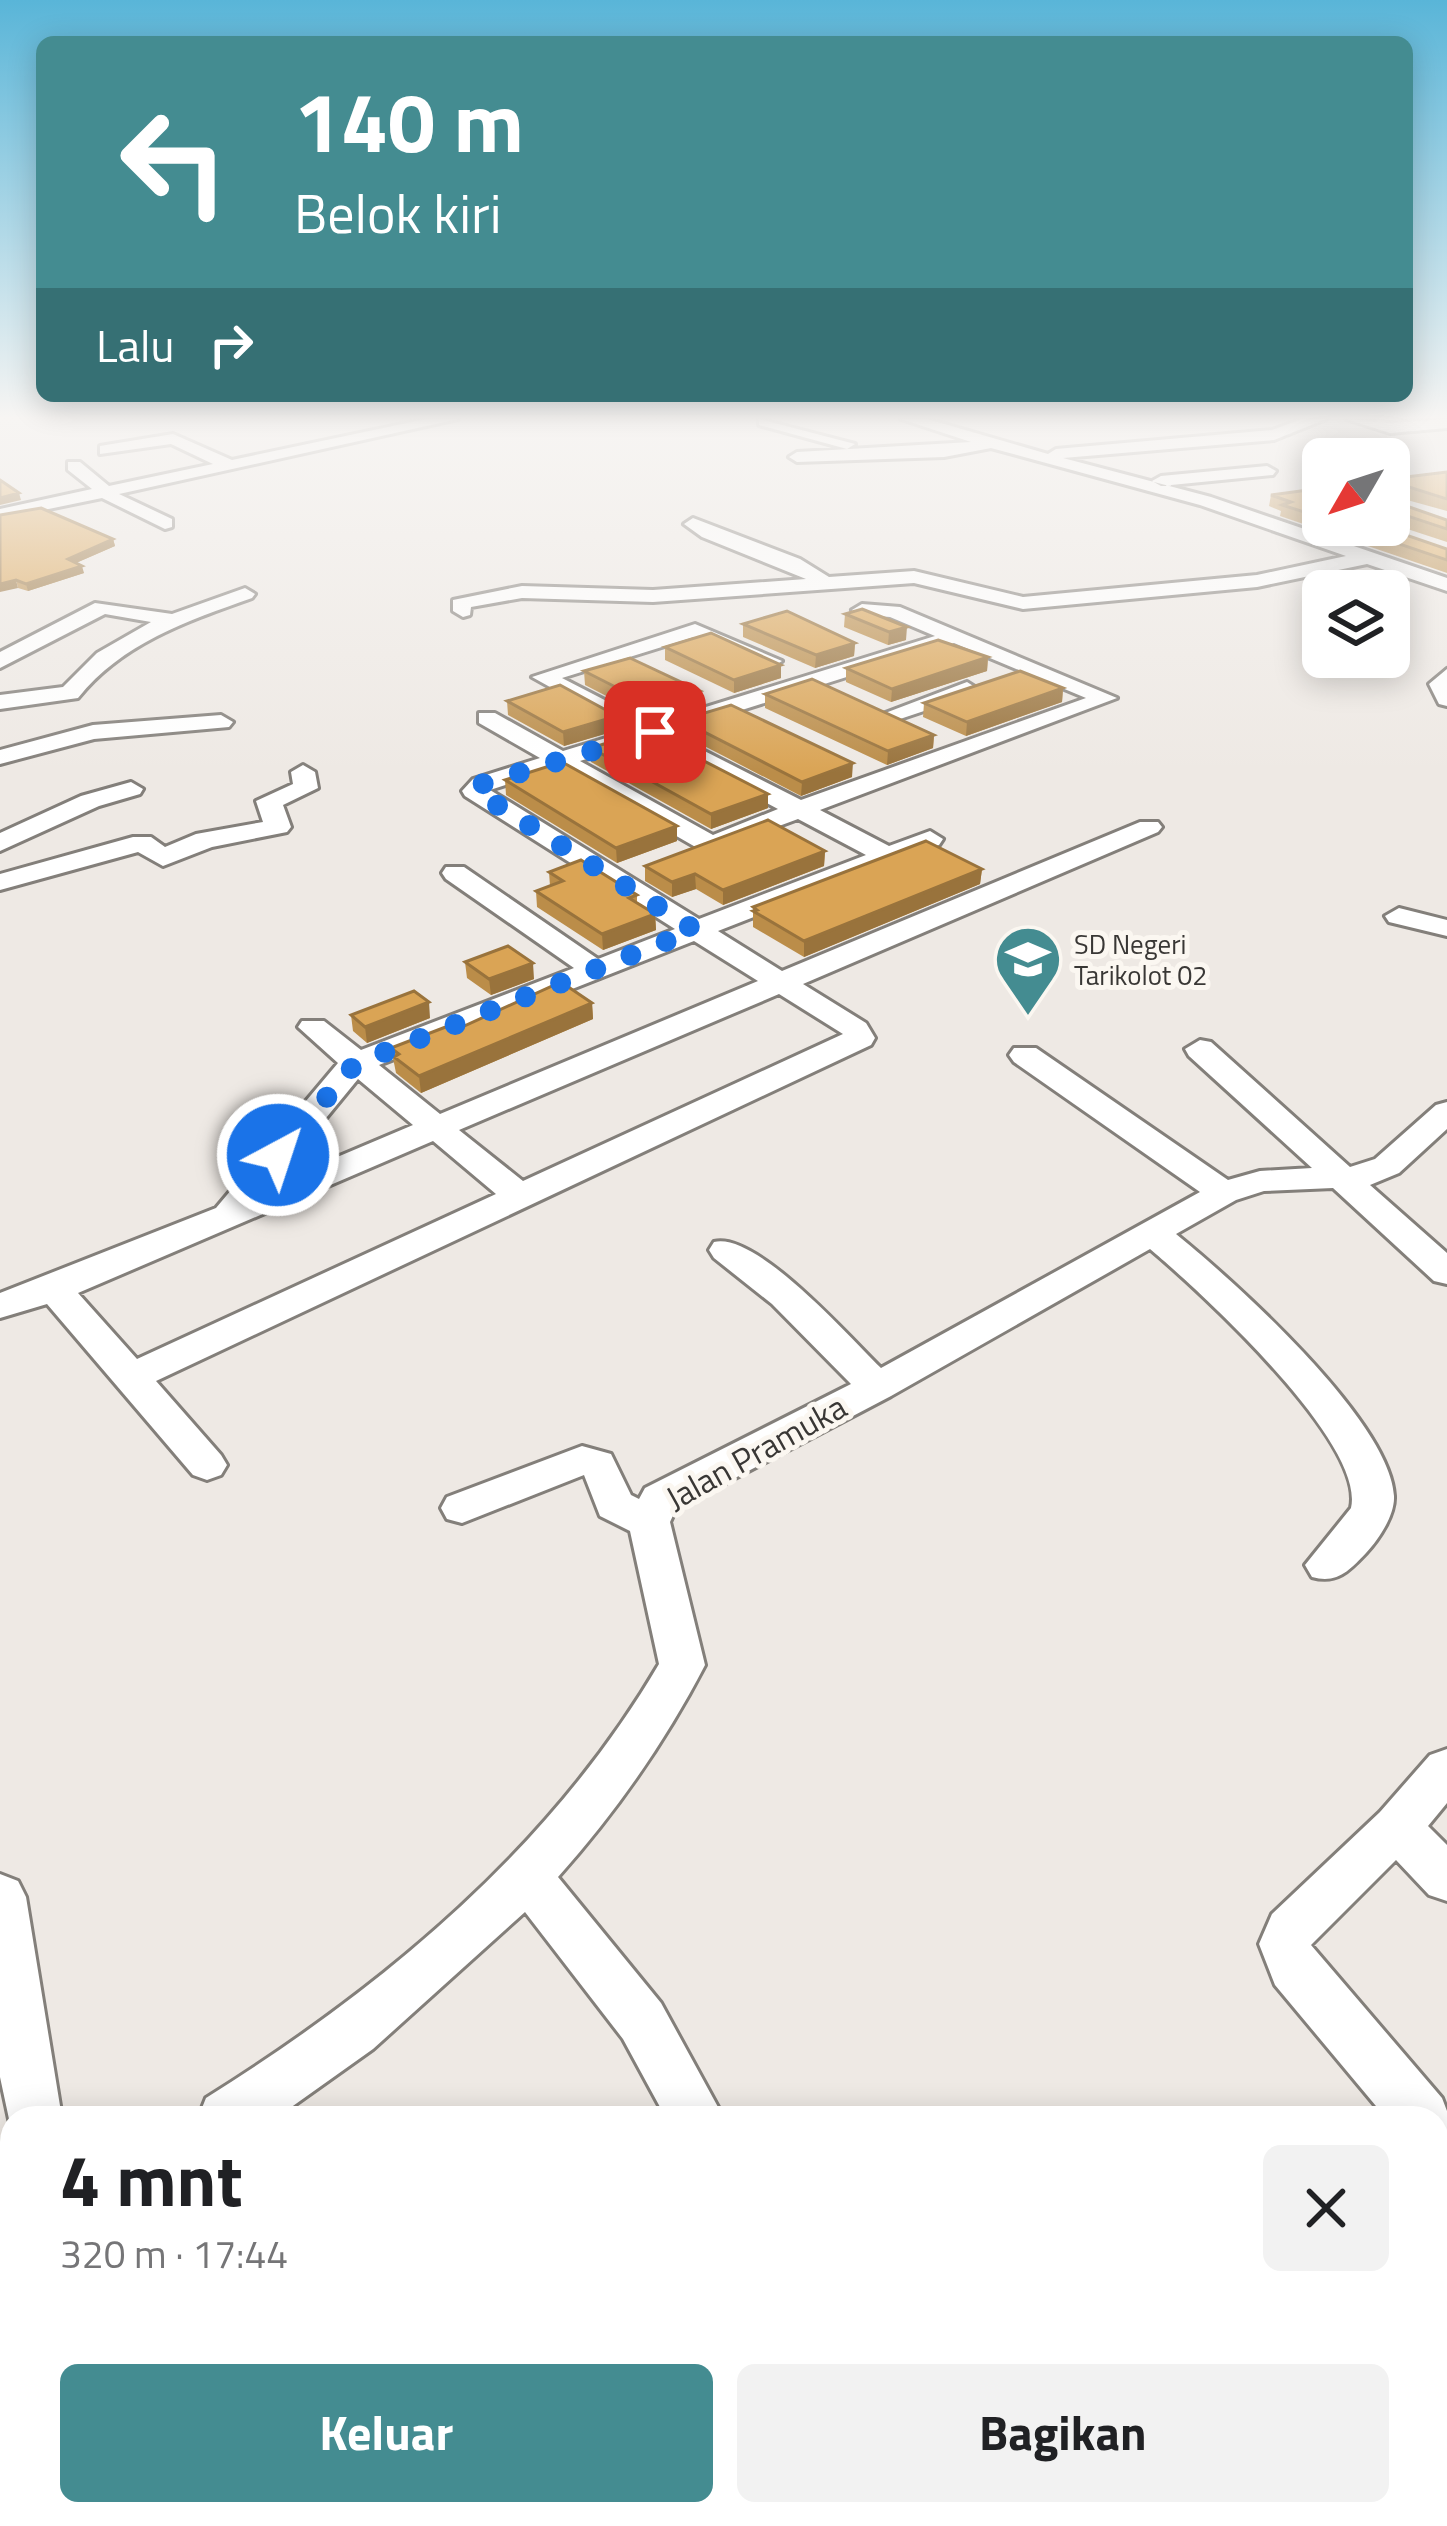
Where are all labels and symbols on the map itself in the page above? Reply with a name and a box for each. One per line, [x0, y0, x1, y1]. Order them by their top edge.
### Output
north arrow [1302, 438, 1410, 546]
pin [604, 681, 706, 783]
place label: SD Negeri Tarikolot 02 [1074, 923, 1207, 995]
school or university icon: SD Negeri Tarikolot 02 [993, 924, 1063, 1018]
position arrow [215, 1092, 341, 1218]
street label: Jalan Pramuka [656, 1382, 856, 1522]

